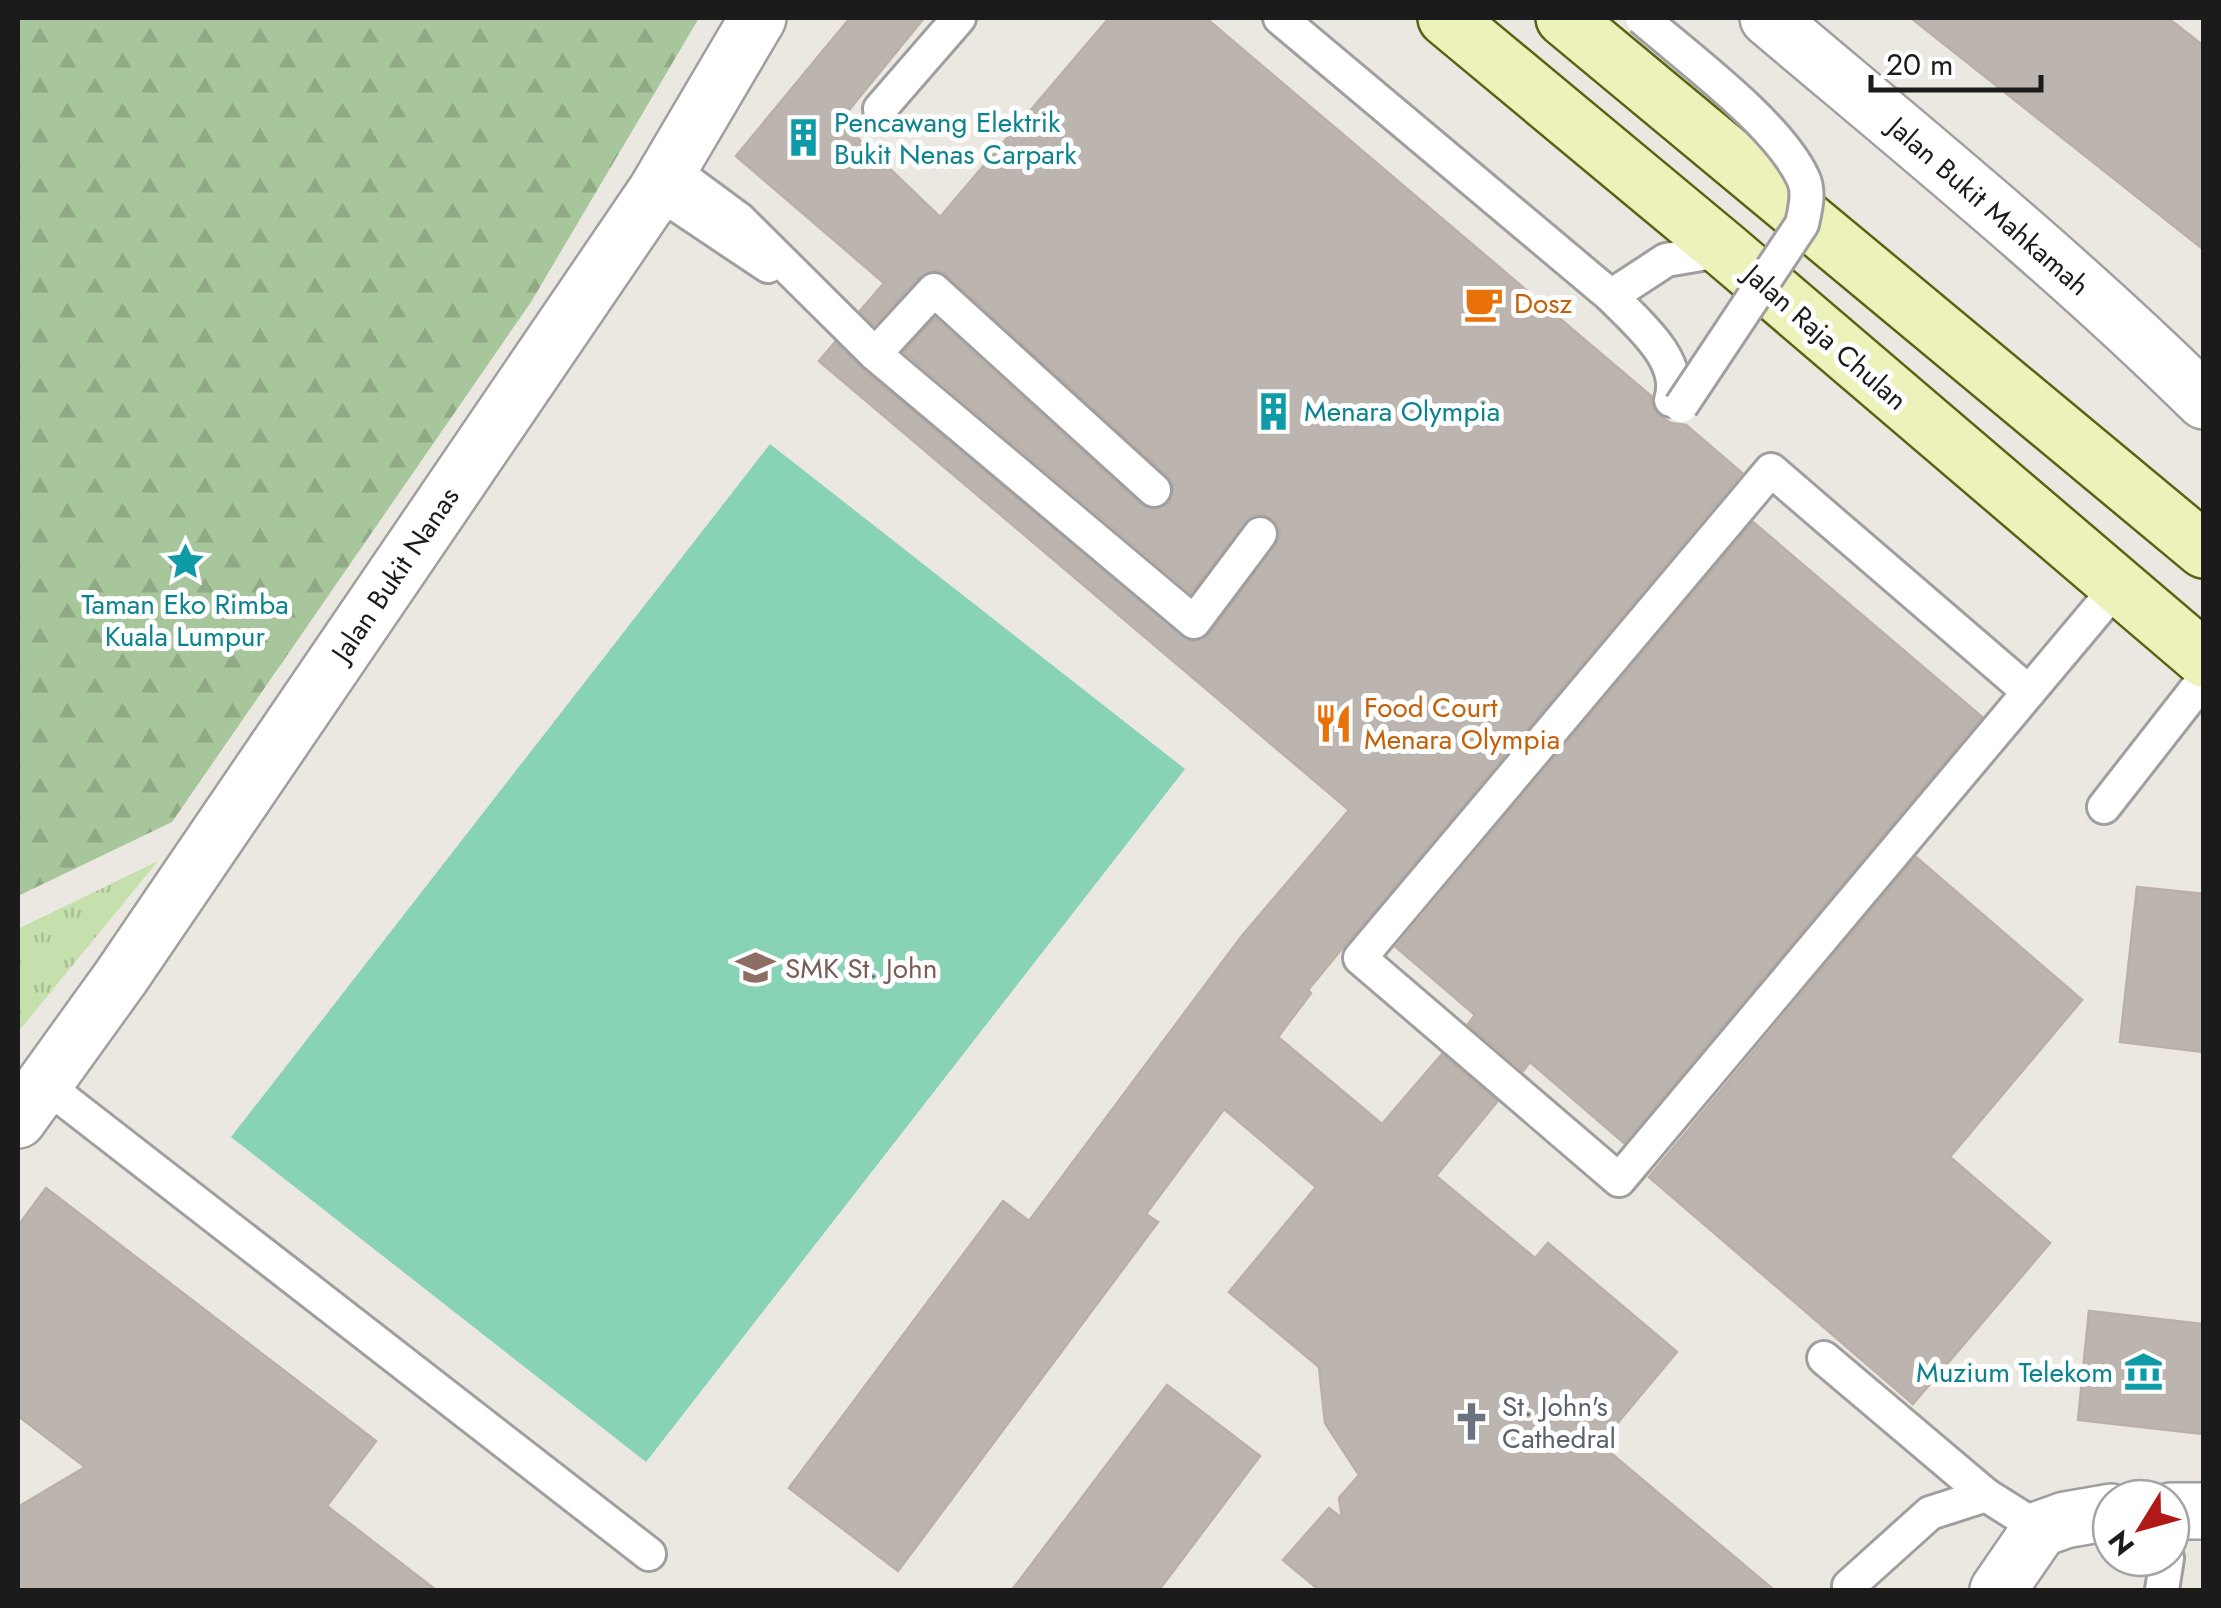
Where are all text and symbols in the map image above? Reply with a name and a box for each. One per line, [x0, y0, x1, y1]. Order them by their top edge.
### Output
scale bar [1871, 30, 2041, 92]
text: 20 m [1886, 43, 1953, 86]
place label: Pencawang Elektrik Bukit Nenas Carpark [834, 102, 1077, 175]
street label: Jalan Bukit Mahkamah [1876, 105, 2098, 305]
building icon: Pencawang Elektrik Bukit Nenas Carpark [783, 117, 825, 159]
street label: Jalan Raja Chulan [1732, 252, 1916, 420]
cafe icon: Dosz [1463, 282, 1505, 324]
place label: Dosz [1514, 283, 1573, 324]
building icon: Menara Olympia [1253, 390, 1295, 432]
place label: Menara Olympia [1304, 391, 1500, 432]
street label: Jalan Bukit Nanas [319, 479, 469, 673]
place icon: Taman Eko Rimba Kuala Lumpur [164, 541, 206, 583]
place label: Taman Eko Rimba Kuala Lumpur [81, 584, 289, 657]
place label: Food Court Menara Olympia [1364, 687, 1560, 760]
restaurant icon: Food Court Menara Olympia [1313, 702, 1355, 744]
school or university icon: SMK St. John [734, 947, 776, 989]
place label: SMK St. John [785, 948, 938, 989]
museum icon: Muzium Telekom [2122, 1351, 2164, 1393]
place label: Muzium Telekom [1916, 1352, 2113, 1393]
place label: St. John's Cathedral [1502, 1386, 1616, 1459]
church icon: St. John's Cathedral [1451, 1401, 1493, 1443]
north arrow [2091, 1478, 2191, 1578]
text: N [2098, 1522, 2144, 1564]

